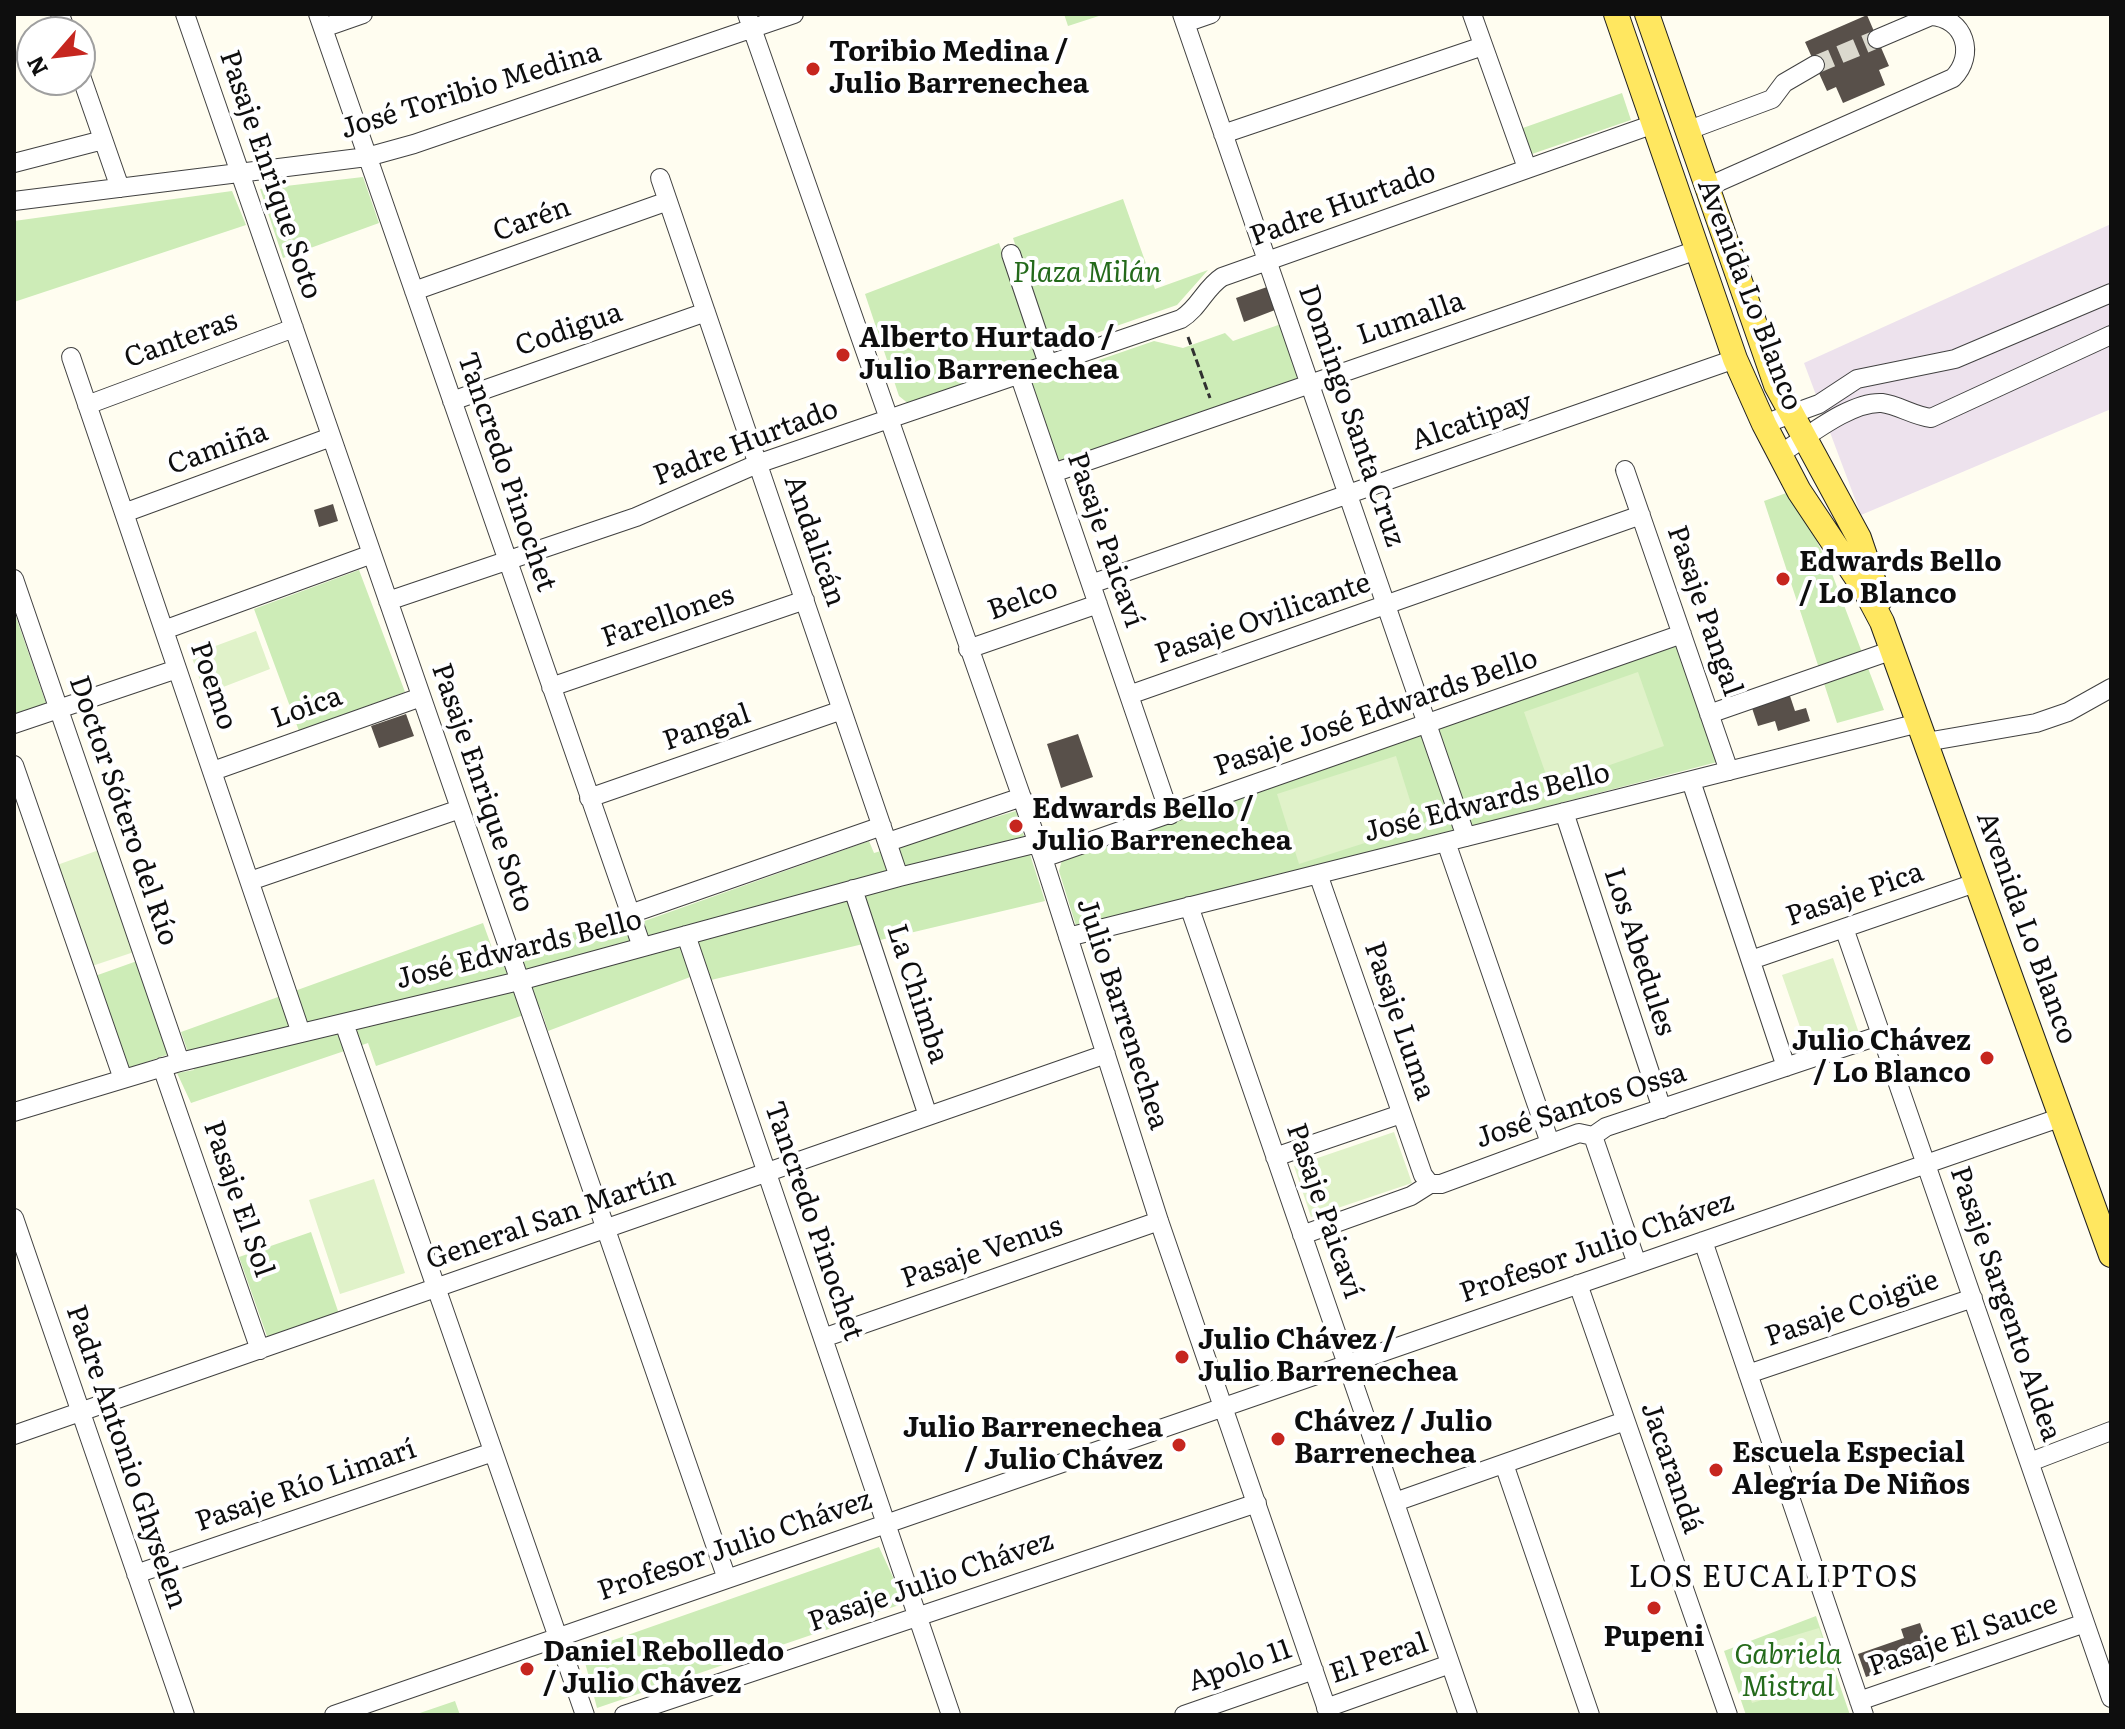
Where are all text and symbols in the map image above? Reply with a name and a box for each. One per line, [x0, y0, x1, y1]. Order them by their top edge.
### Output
north arrow [16, 16, 96, 96]
street label: José Toribio Medina [337, 35, 605, 147]
place label: Toribio Medina / Julio Barrenechea [829, 36, 1089, 102]
street label: Pasaje Enrique Soto [212, 46, 328, 304]
text: N [17, 51, 55, 82]
marker: Toribio Medina / Julio Barrenechea [804, 60, 822, 78]
street label: Padre Hurtado [1246, 156, 1440, 254]
street label: Avenida Lo Blanco [1689, 175, 1809, 415]
street label: Carén [489, 191, 575, 249]
park label: Plaza Milán [1013, 257, 1161, 291]
street label: Domingo Santa Cruz [1290, 281, 1412, 551]
street label: Lumalla [1353, 285, 1469, 353]
street label: Codigua [511, 296, 627, 364]
street label: Canteras [120, 304, 242, 376]
place label: Alberto Hurtado / Julio Barrenechea [859, 322, 1119, 388]
marker: Alberto Hurtado / Julio Barrenechea [834, 346, 852, 364]
street label: Tancredo Pinochet [449, 348, 563, 596]
street label: Alcatipay [1407, 386, 1537, 458]
street label: Padre Hurtado [649, 392, 843, 494]
street label: Camiña [163, 415, 273, 483]
street label: Pasaje Paicaví [1059, 448, 1151, 632]
street label: Andalicán [776, 471, 852, 611]
street label: Pasaje Pangal [1659, 521, 1749, 701]
place label: Edwards Bello / Lo Blanco [1799, 546, 2002, 612]
street label: Pasaje Ovilicante [1151, 566, 1375, 672]
marker: Edwards Bello / Lo Blanco [1774, 570, 1792, 588]
street label: Belco [983, 572, 1063, 628]
street label: Farellones [597, 579, 739, 655]
street label: Poemo [182, 638, 244, 734]
street label: Pasaje José Edwards Bello [1210, 642, 1542, 784]
street label: Pasaje Enrique Soto [424, 659, 540, 917]
street label: Doctor Sótero del Río [61, 672, 185, 950]
street label: Loica [267, 680, 347, 736]
street label: Pangal [659, 697, 755, 759]
street label: José Edwards Bello [1361, 756, 1613, 850]
place label: Edwards Bello / Julio Barrenechea [1032, 793, 1292, 859]
street label: Avenida Lo Blanco [1968, 807, 2084, 1049]
marker: Edwards Bello / Julio Barrenechea [1007, 817, 1025, 835]
street label: Pasaje Pica [1782, 856, 1928, 934]
street label: Los Abedules [1596, 864, 1682, 1040]
street label: Julio Barrenechea [1069, 894, 1175, 1134]
street label: José Edwards Bello [393, 903, 645, 997]
street label: La Chimba [879, 920, 955, 1068]
street label: Pasaje Luma [1356, 937, 1442, 1105]
place label: Julio Chávez / Lo Blanco [1792, 1025, 1971, 1091]
marker: Julio Chávez / Lo Blanco [1978, 1049, 1996, 1067]
street label: José Santos Ossa [1472, 1056, 1690, 1156]
street label: Tancredo Pinochet [756, 1097, 870, 1345]
street label: Pasaje El Sol [196, 1117, 280, 1281]
street label: Pasaje Paicaví [1278, 1119, 1370, 1303]
street label: General San Martín [422, 1161, 680, 1277]
street label: Pasaje Sargento Aldea [1942, 1162, 2068, 1446]
street label: Profesor Julio Chávez [1456, 1185, 1738, 1311]
street label: Pasaje Venus [897, 1210, 1067, 1296]
street label: Pasaje Coigüe [1761, 1264, 1943, 1354]
street label: Padre Antonio Ghyselen [58, 1301, 194, 1613]
place label: Julio Chávez / Julio Barrenechea [1198, 1324, 1458, 1390]
marker: Julio Chávez / Julio Barrenechea [1173, 1348, 1191, 1366]
street label: Jacarandá [1633, 1398, 1709, 1538]
place label: Chávez / Julio Barrenechea [1294, 1406, 1492, 1472]
place label: Julio Barrenechea / Julio Chávez [903, 1412, 1163, 1478]
marker: Chávez / Julio Barrenechea [1269, 1430, 1287, 1448]
street label: Pasaje Río Limarí [191, 1432, 421, 1540]
marker: Julio Barrenechea / Julio Chávez [1170, 1436, 1188, 1454]
place label: Escuela Especial Alegría De Niños [1732, 1437, 1970, 1503]
marker: Escuela Especial Alegría De Niños [1707, 1461, 1725, 1479]
street label: Profesor Julio Chávez [594, 1483, 876, 1609]
street label: Pasaje Julio Chávez [804, 1524, 1058, 1640]
district label: LOS EUCALIPTOS [1629, 1560, 1919, 1596]
street label: Pasaje El Sauce [1864, 1588, 2062, 1684]
marker: Pupeni [1645, 1599, 1663, 1617]
place label: Pupeni [1604, 1621, 1704, 1655]
street label: El Peral [1326, 1627, 1432, 1691]
street label: Apolo 11 [1184, 1633, 1296, 1699]
place label: Daniel Rebolledo / Julio Chávez [543, 1636, 784, 1702]
park label: Gabriela Mistral [1734, 1639, 1842, 1705]
marker: Daniel Rebolledo / Julio Chávez [518, 1660, 536, 1678]

